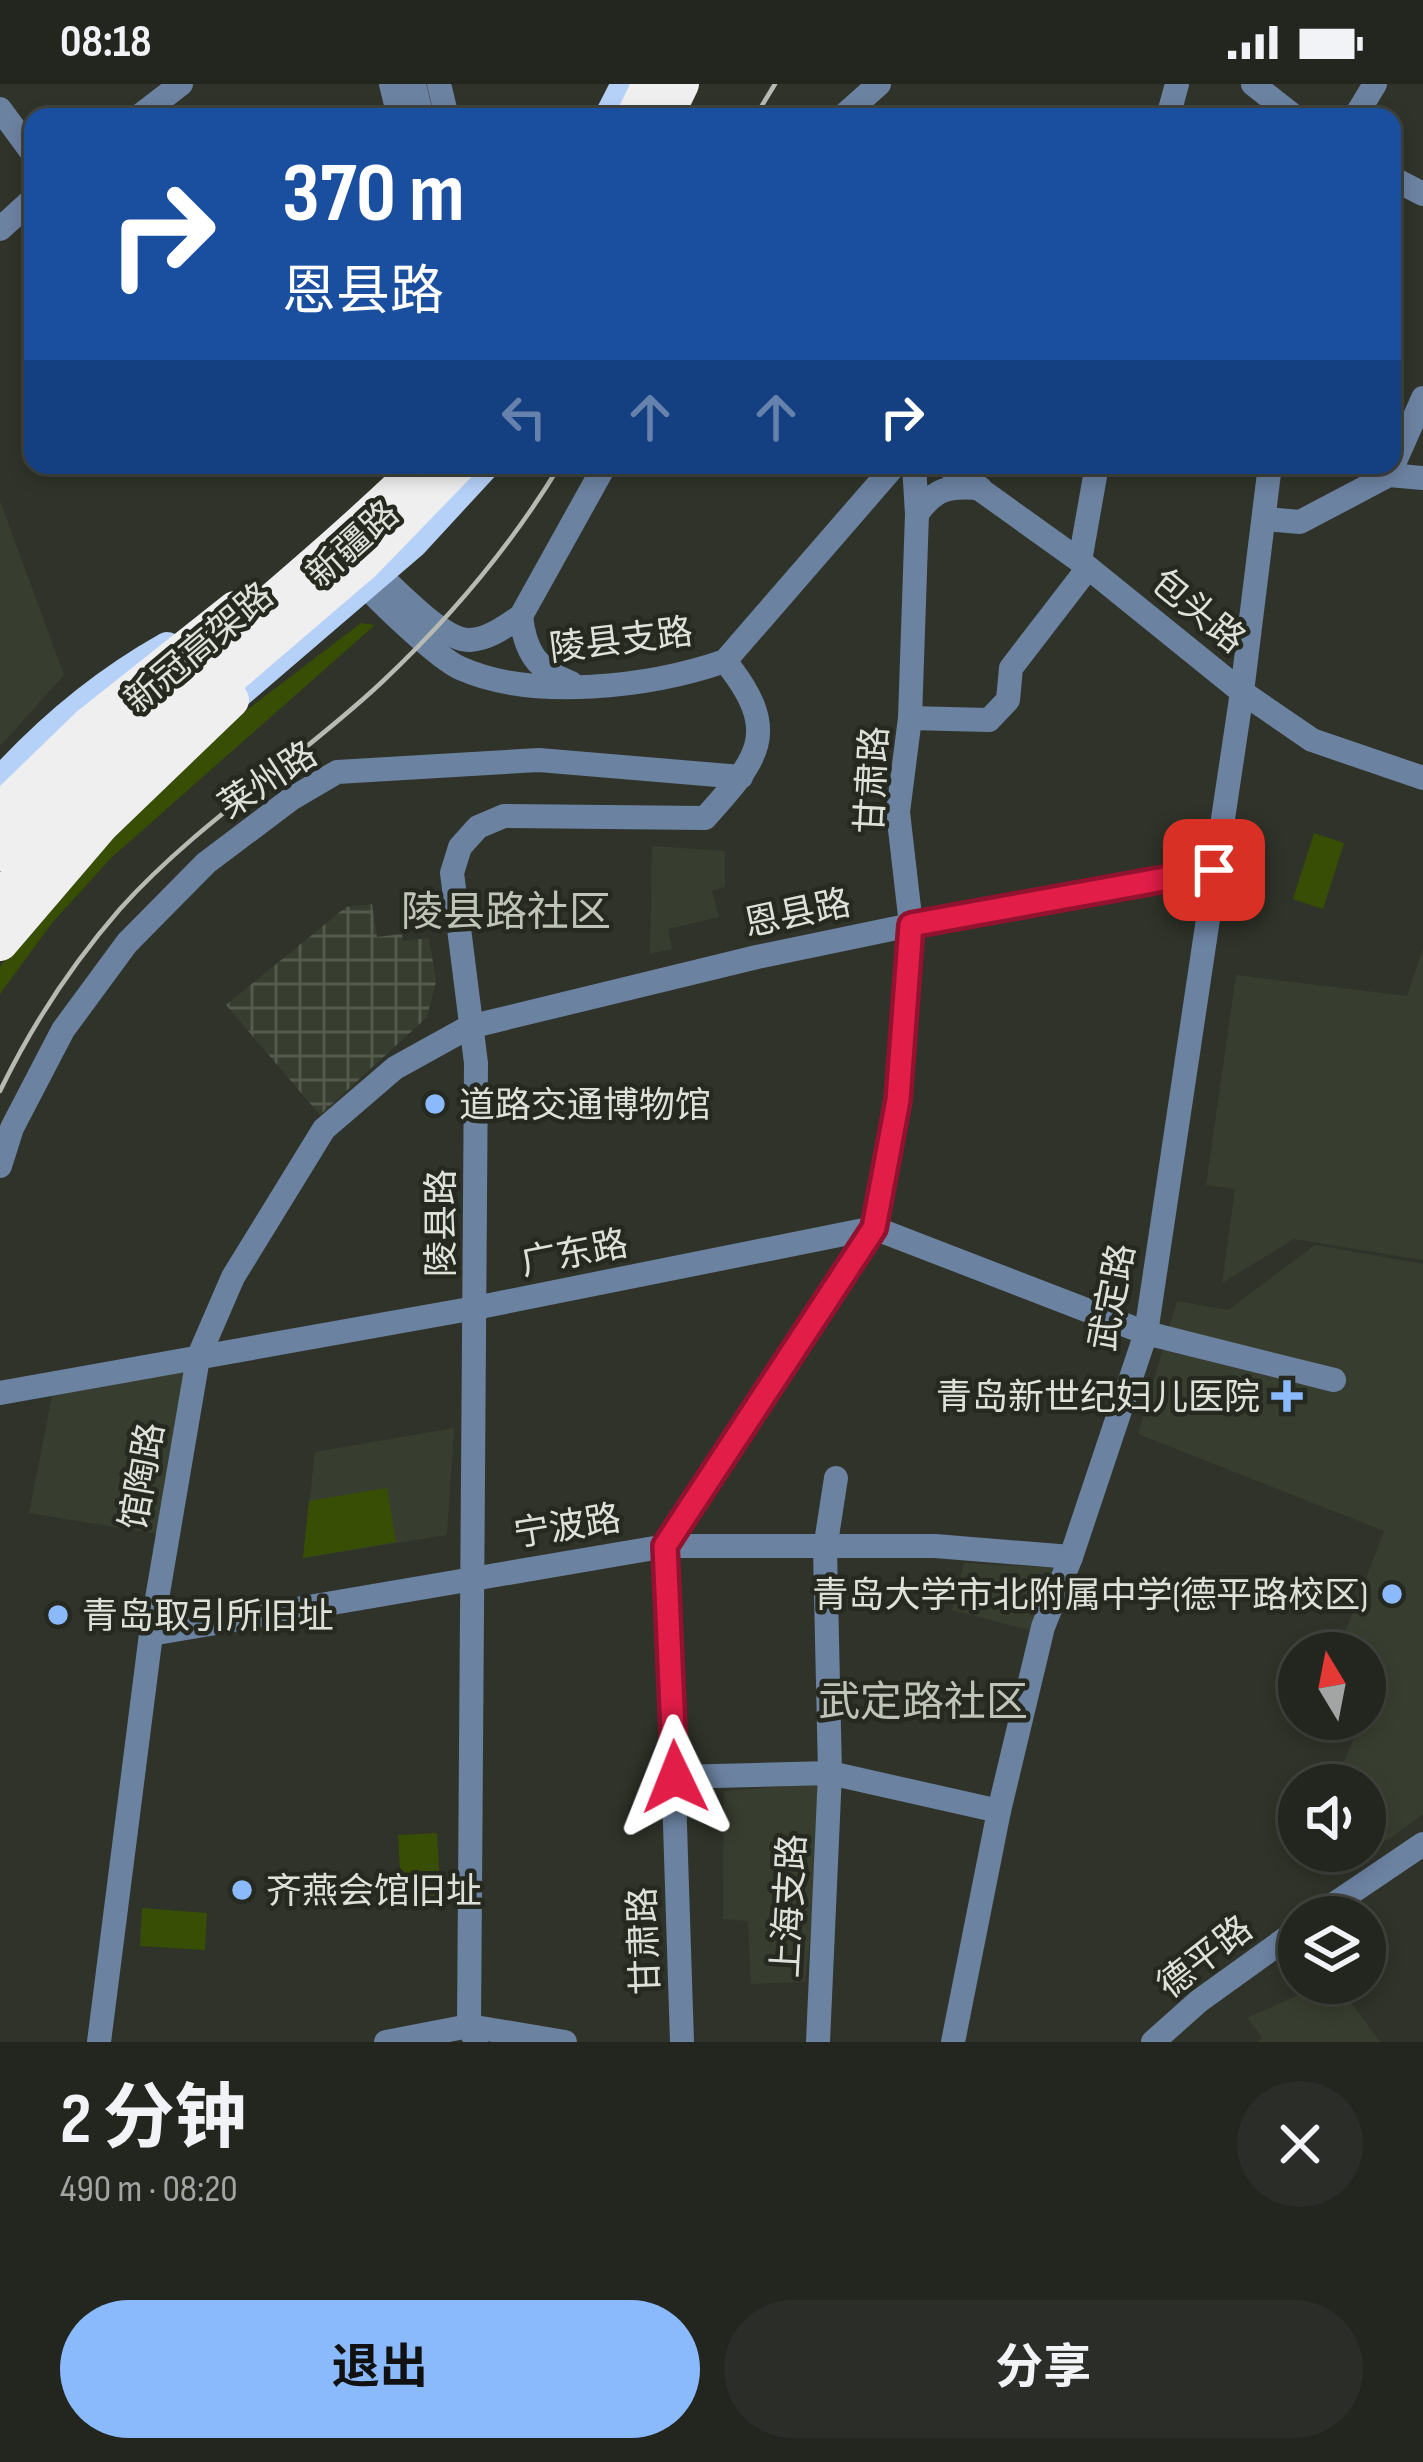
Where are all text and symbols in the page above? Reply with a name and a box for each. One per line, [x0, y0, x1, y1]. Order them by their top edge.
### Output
text: 08:18 [60, 15, 152, 70]
text: 370 m [282, 144, 465, 245]
icon: right [84, 156, 240, 312]
text: 恩县路 [282, 260, 444, 325]
icon: left [491, 384, 557, 450]
icon: ahead [617, 384, 683, 450]
icon: ahead [743, 384, 809, 450]
icon: right [869, 384, 935, 450]
street label: 新疆路 [299, 493, 408, 597]
street label: 包头路 [1142, 561, 1253, 663]
street label: 新冠高架路 [117, 575, 282, 723]
street label: 陵县支路 [547, 611, 695, 672]
street label: 甘肃路 [849, 725, 898, 835]
street label: 莱州路 [211, 734, 325, 829]
pin [1163, 819, 1265, 921]
icon: arrive [1181, 837, 1247, 903]
street label: 恩县路 [740, 882, 855, 947]
district label: 陵县路社区 [401, 888, 611, 939]
place label: 道路交通博物馆 [459, 1085, 711, 1128]
marker: 道路交通博物馆 [422, 1091, 448, 1117]
street label: 陵县路 [421, 1169, 464, 1277]
street label: 广东路 [517, 1223, 632, 1286]
street label: 武定路 [1082, 1240, 1145, 1355]
place label: 青岛新世纪妇儿医院 [936, 1377, 1260, 1420]
marker: 青岛新世纪妇儿医院 [1271, 1380, 1303, 1412]
street label: 馆陶路 [113, 1420, 174, 1533]
street label: 宁波路 [511, 1498, 624, 1557]
place label: 青岛大学市北附属中学(德平路校区) [812, 1575, 1368, 1618]
marker: 青岛大学市北附属中学(德平路校区) [1379, 1581, 1405, 1607]
place label: 青岛取引所旧址 [82, 1596, 334, 1639]
marker: 青岛取引所旧址 [45, 1602, 71, 1628]
north arrow [1278, 1632, 1386, 1740]
map controls [1278, 1632, 1386, 2004]
district label: 武定路社区 [818, 1678, 1028, 1729]
position arrow [612, 1714, 738, 1840]
button: sound [1278, 1764, 1386, 1872]
street label: 上海支路 [765, 1833, 816, 1979]
place label: 齐燕会馆旧址 [266, 1871, 482, 1914]
marker: 齐燕会馆旧址 [229, 1877, 255, 1903]
street label: 甘肃路 [622, 1886, 669, 1996]
button: layers [1278, 1896, 1386, 2004]
street label: 德平路 [1150, 1908, 1261, 2008]
text: 2 分钟 [60, 2077, 247, 2164]
button: close [1237, 2081, 1363, 2207]
text: 490 m · 08:20 [60, 2166, 238, 2213]
button: 退出 [60, 2300, 700, 2438]
button: 分享 [724, 2300, 1363, 2438]

